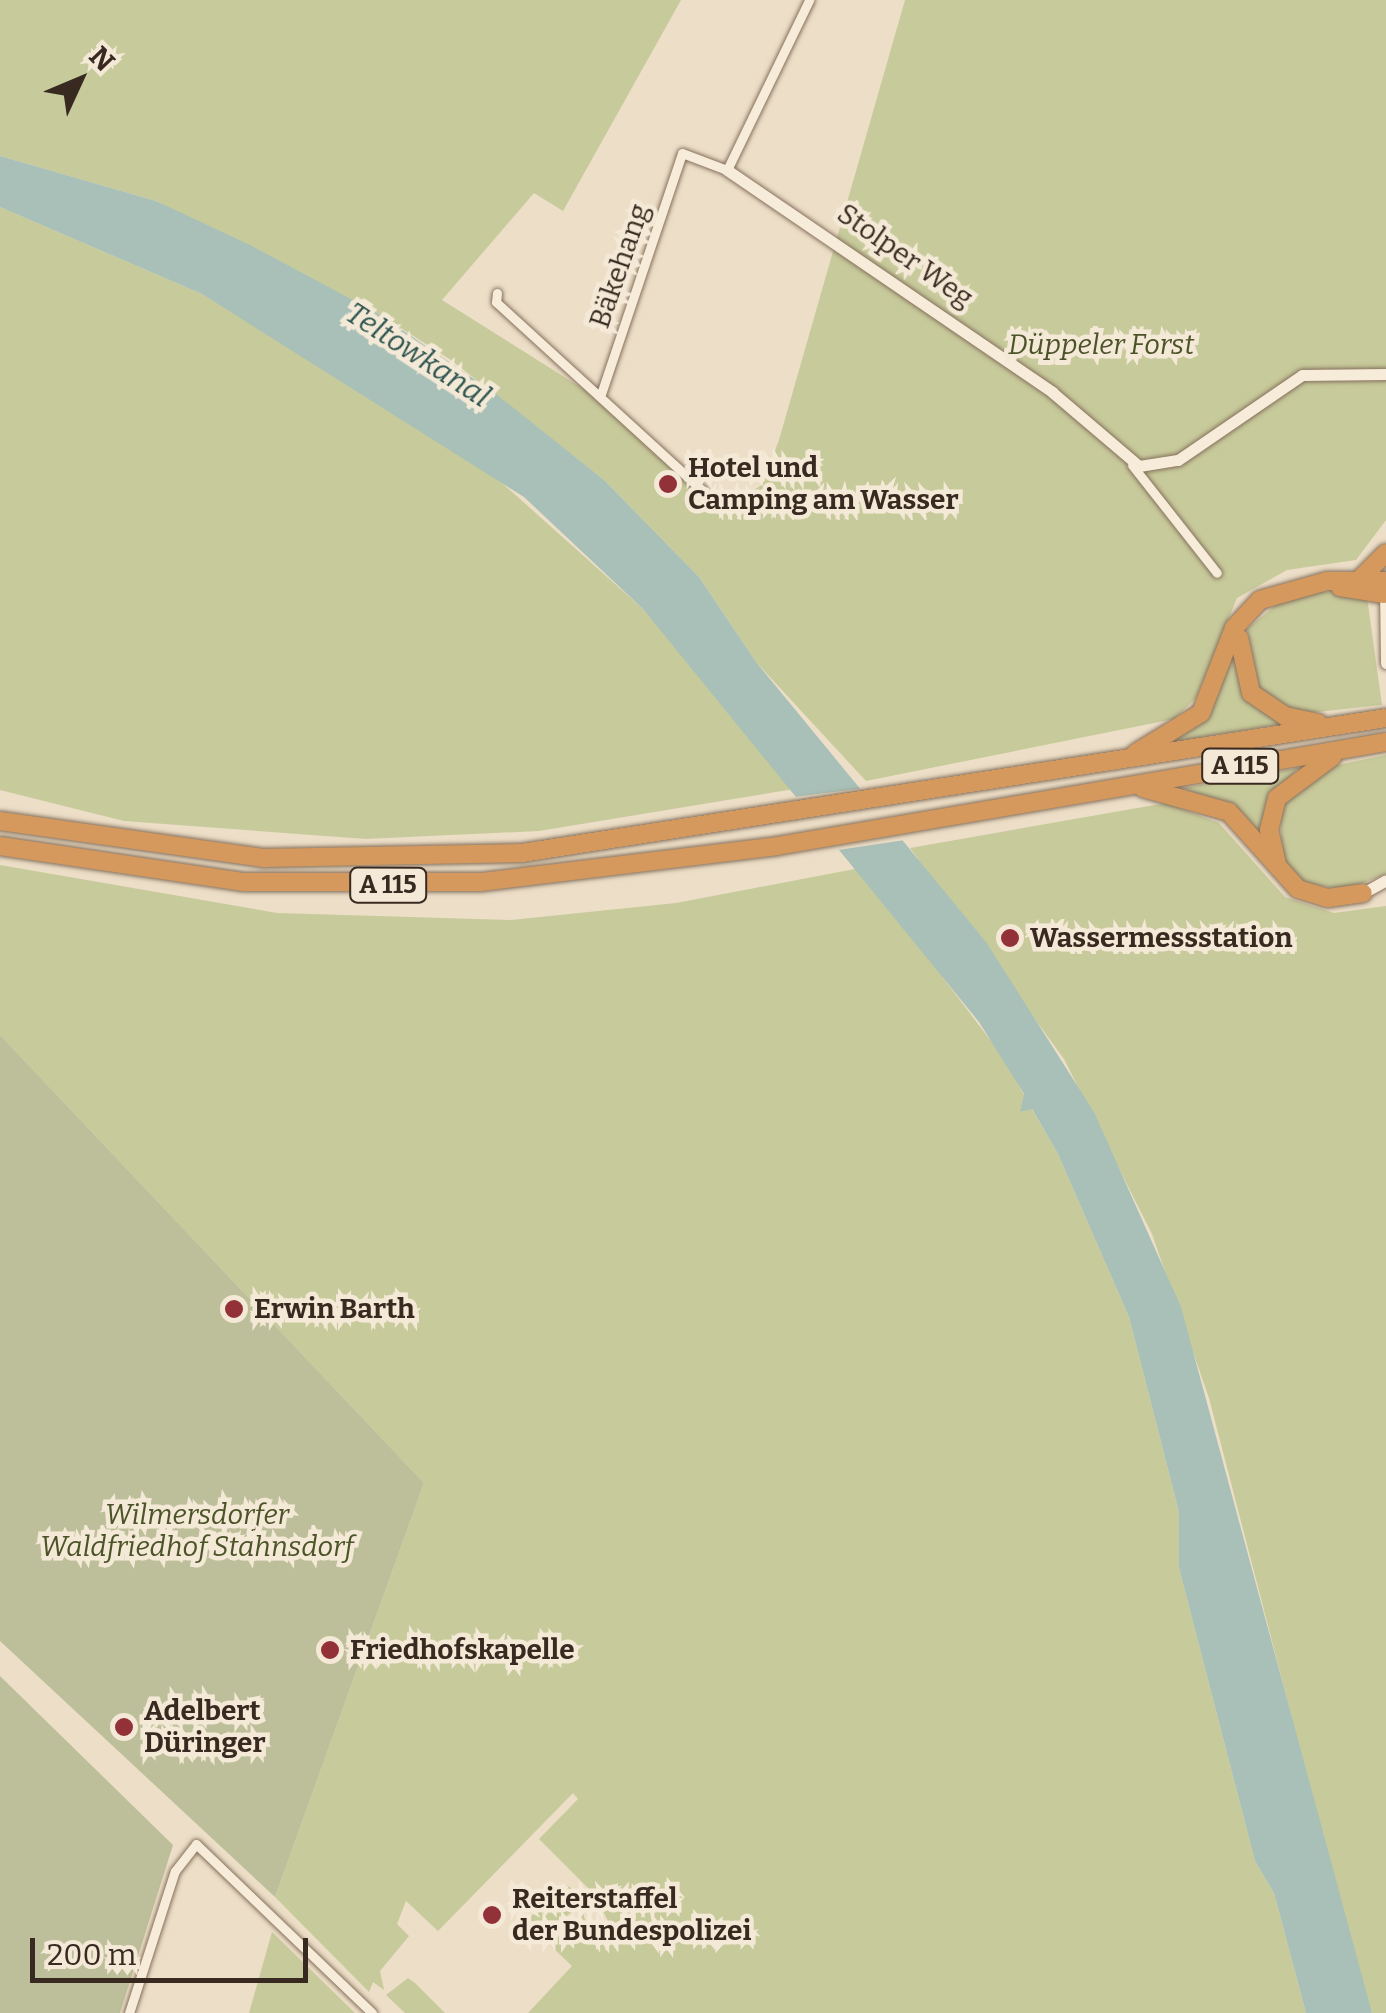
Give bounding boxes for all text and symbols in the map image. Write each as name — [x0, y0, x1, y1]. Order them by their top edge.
north arrow — [30, 30, 130, 130]
text: N — [83, 40, 121, 78]
street label: Stolper Weg — [831, 197, 979, 315]
street label: Bäkehang — [583, 200, 657, 332]
water label: Teltowkanal — [339, 295, 497, 415]
park label: Düppeler Forst — [1008, 328, 1194, 362]
place label: Hotel und Camping am Wasser — [688, 451, 959, 517]
marker: Hotel und Camping am Wasser — [657, 473, 679, 495]
road number: A 115 — [1200, 746, 1280, 786]
road number: A 115 — [348, 865, 428, 905]
place label: Wassermessstation — [1030, 921, 1292, 955]
marker: Wassermessstation — [999, 927, 1021, 949]
place label: Erwin Barth — [254, 1292, 415, 1326]
marker: Erwin Barth — [223, 1298, 245, 1320]
park label: Wilmersdorfer Waldfriedhof Stahnsdorf — [40, 1498, 354, 1564]
place label: Friedhofskapelle — [350, 1633, 575, 1667]
marker: Friedhofskapelle — [319, 1639, 341, 1661]
place label: Adelbert Düringer — [144, 1694, 266, 1760]
marker: Adelbert Düringer — [113, 1716, 135, 1738]
place label: Reiterstaffel der Bundespolizei — [512, 1882, 751, 1948]
marker: Reiterstaffel der Bundespolizei — [481, 1904, 503, 1926]
scale bar — [35, 1918, 312, 1980]
text: 200 m — [47, 1937, 136, 1973]

